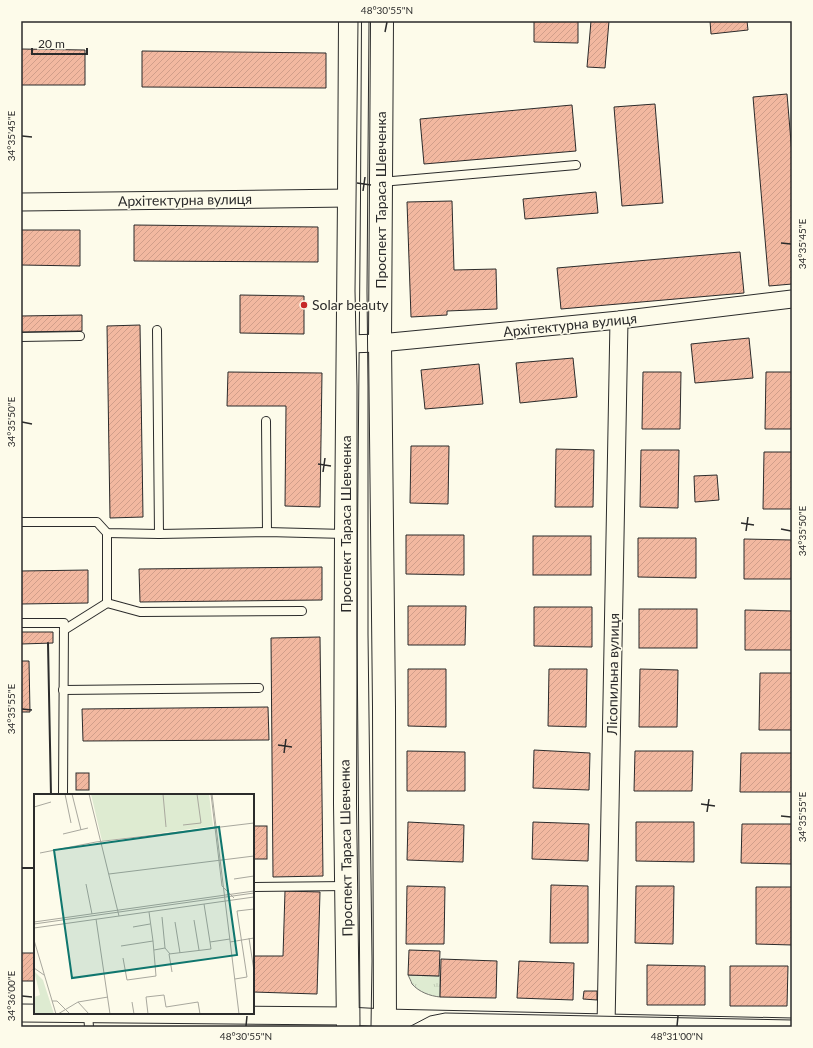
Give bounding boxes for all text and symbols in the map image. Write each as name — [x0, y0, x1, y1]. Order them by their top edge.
text: 48°30'55"N — [361, 4, 413, 16]
scale bar — [32, 30, 87, 56]
text: 20 m — [38, 36, 65, 51]
text: 34°35'45"E — [5, 111, 17, 161]
street label: Проспект Тараса Шевченка — [372, 111, 389, 289]
street label: Архітектурна вулиця — [118, 190, 252, 209]
text: 34°35'45"E — [796, 219, 808, 269]
place label: Solar beauty — [312, 296, 389, 313]
marker: Solar beauty — [299, 300, 309, 310]
street label: Архітектурна вулиця — [502, 309, 638, 340]
text: 34°35'50"E — [5, 397, 17, 447]
street label: Проспект Тараса Шевченка — [337, 435, 354, 613]
text: 34°35'50"E — [796, 506, 808, 556]
street label: Лісопильна вулиця — [603, 613, 622, 736]
text: 34°35'55"E — [5, 684, 17, 734]
street label: Проспект Тараса Шевченка — [335, 759, 356, 937]
text: 34°35'55"E — [796, 792, 808, 842]
inset map — [34, 794, 254, 1014]
text: 34°36'00"E — [5, 971, 17, 1021]
text: 48°30'55"N — [220, 1030, 272, 1042]
text: 48°31'00"N — [651, 1030, 703, 1042]

